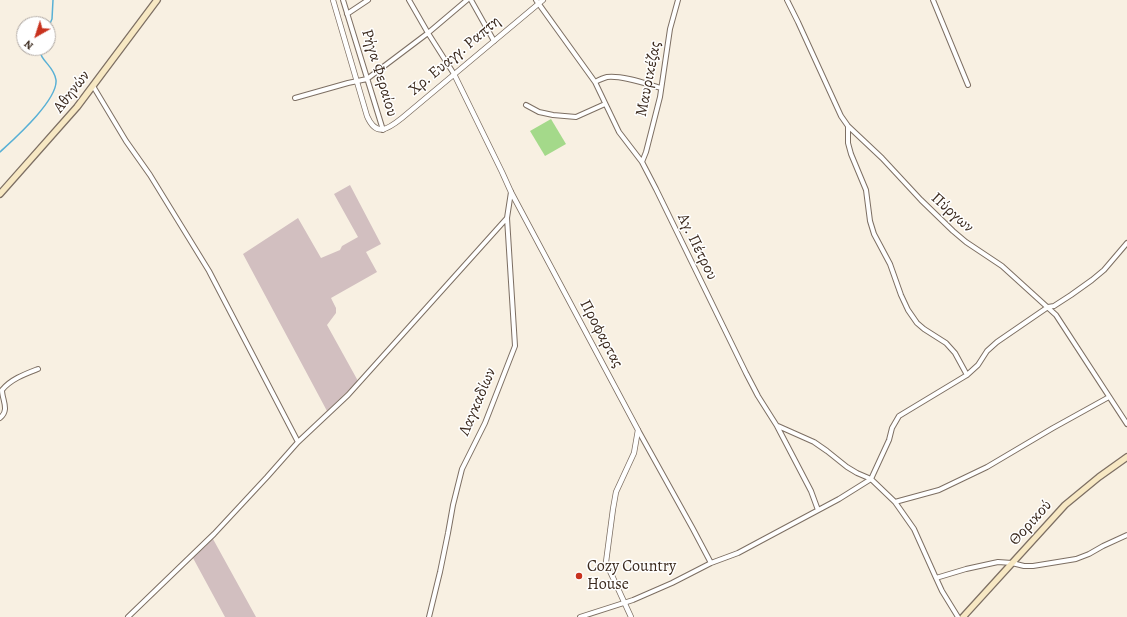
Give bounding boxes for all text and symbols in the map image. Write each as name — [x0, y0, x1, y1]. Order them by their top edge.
street label: Χρ. Ευαγγ. Ραπτη — [405, 12, 505, 100]
north arrow — [16, 16, 56, 56]
street label: Ρήγα Φεραίου — [357, 27, 401, 119]
text: N — [21, 37, 37, 53]
street label: Μαυρικέζας — [632, 40, 666, 118]
street label: Αθηνών — [49, 67, 95, 117]
street label: Πύργων — [927, 189, 977, 237]
street label: Αγ. Πέτρου — [673, 211, 721, 283]
street label: Προφαρτας — [575, 297, 627, 371]
street label: Λαγκαδίων — [455, 365, 501, 439]
street label: Θορικού — [1006, 496, 1056, 550]
place label: Cozy Country House — [587, 557, 676, 595]
marker: Cozy Country House — [574, 571, 584, 581]

